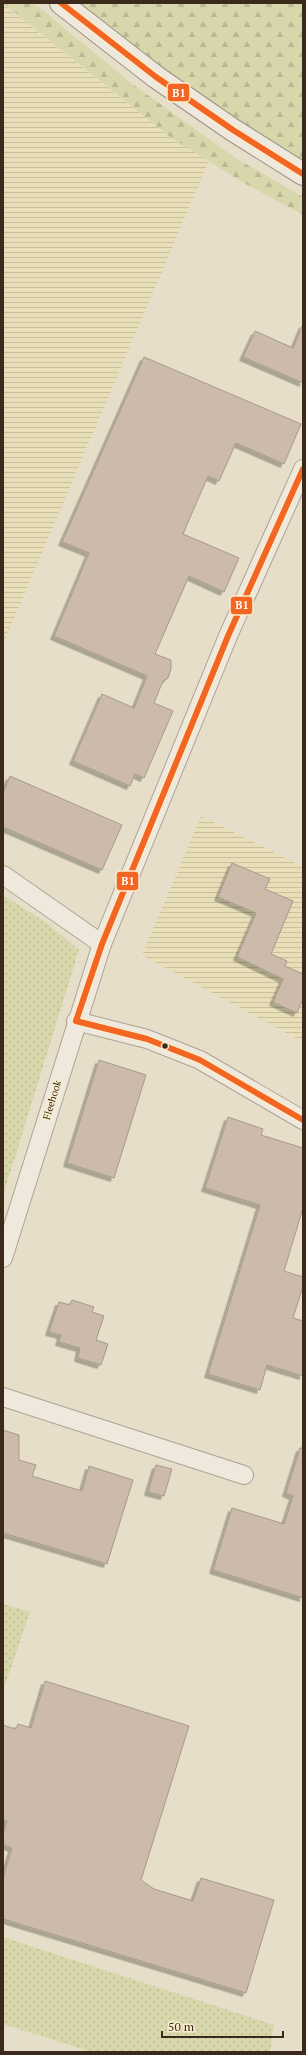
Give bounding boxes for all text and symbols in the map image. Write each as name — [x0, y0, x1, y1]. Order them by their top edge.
line badge: B1 — [167, 83, 190, 102]
text: B1 — [172, 86, 186, 100]
line badge: B1 — [230, 596, 253, 615]
text: B1 — [235, 598, 249, 612]
line badge: B1 — [116, 871, 139, 891]
text: B1 — [121, 874, 135, 888]
unlabelled marker — [160, 1041, 170, 1051]
street label: Fleehook — [40, 1078, 64, 1121]
scale bar — [162, 2013, 283, 2039]
text: 50 m — [168, 2019, 195, 2034]

